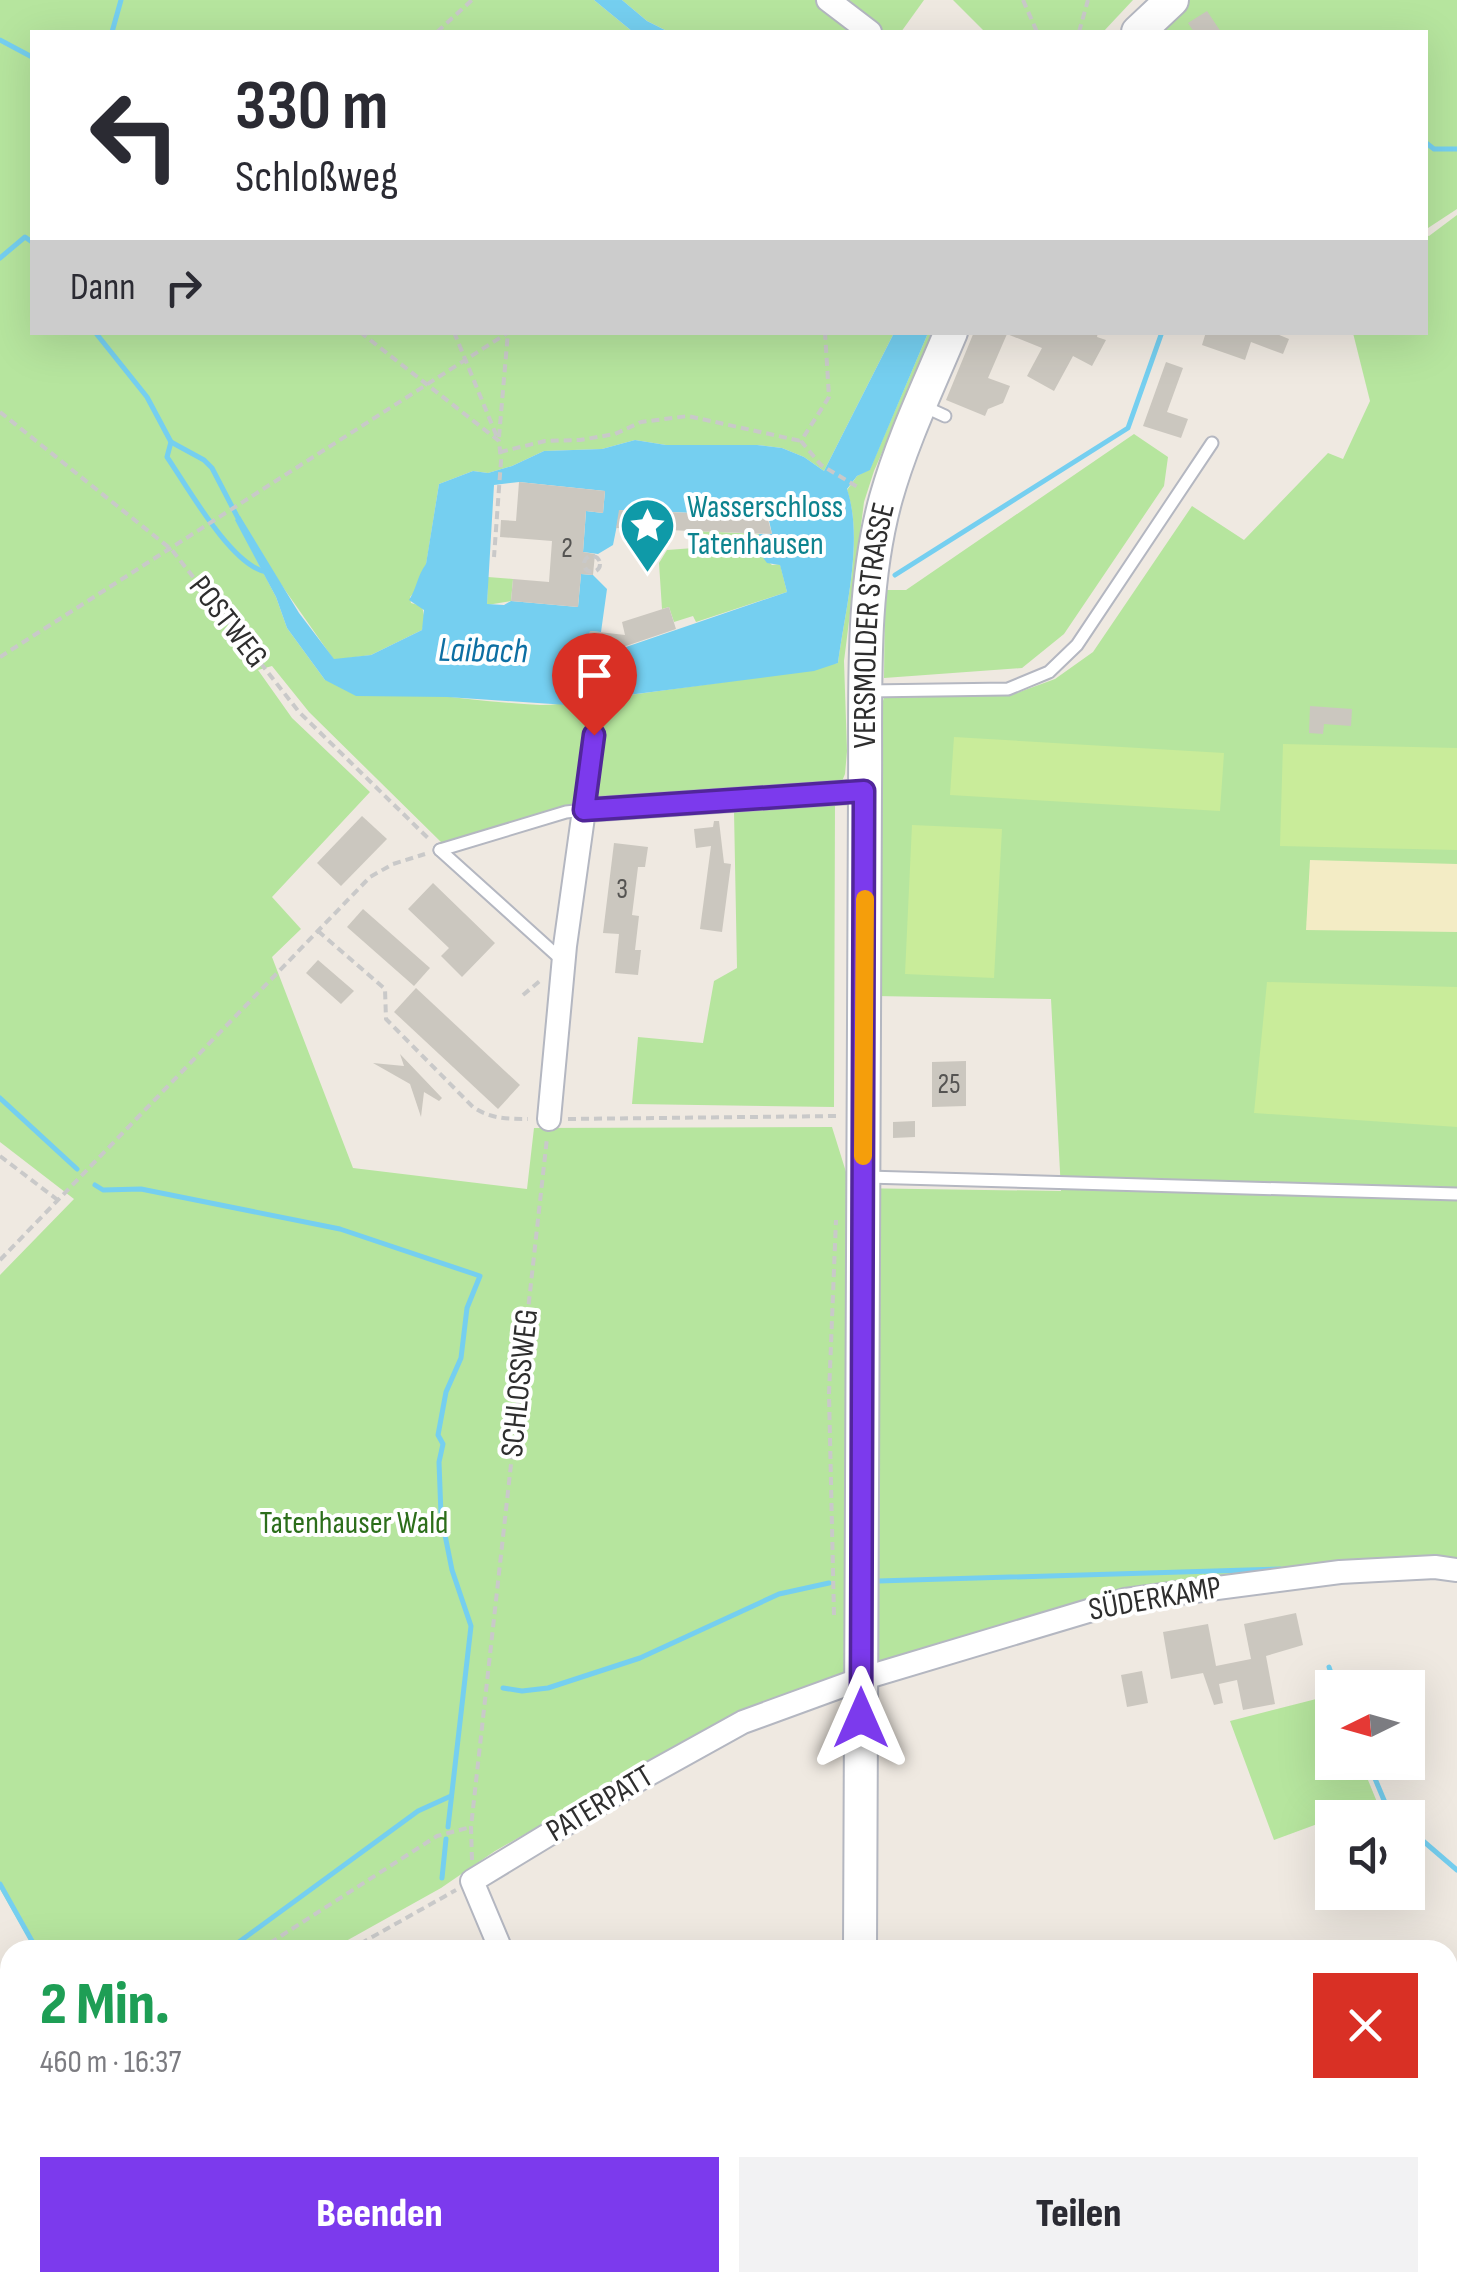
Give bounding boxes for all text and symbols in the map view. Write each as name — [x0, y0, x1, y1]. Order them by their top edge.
text: 330 m — [235, 65, 388, 149]
icon: left — [70, 70, 200, 200]
text: Schloßweg — [235, 150, 398, 205]
icon: right — [156, 260, 211, 315]
text: Dann — [70, 265, 136, 310]
place label: Wasserschloss Tatenhausen — [687, 488, 843, 564]
place icon: Wasserschloss Tatenhausen — [618, 495, 678, 574]
street label: VERSMOLDER STRASSE — [846, 499, 903, 748]
house number: 2 — [561, 532, 573, 565]
street label: POSTWEG — [180, 568, 276, 676]
water label: Laibach — [438, 629, 528, 673]
pin — [552, 633, 637, 736]
icon: arrive — [567, 648, 622, 703]
house number: 3 — [616, 873, 628, 906]
house number: 25 — [938, 1068, 960, 1101]
street label: SCHLOSSWEG — [493, 1307, 547, 1459]
park label: Tatenhauser Wald — [260, 1504, 448, 1543]
street label: SÜDERKAMP — [1086, 1568, 1224, 1630]
position arrow — [809, 1666, 913, 1770]
north arrow — [1315, 1670, 1425, 1780]
map controls — [1315, 1670, 1425, 1910]
street label: PATERPATT — [540, 1757, 660, 1851]
button: sound — [1315, 1800, 1425, 1910]
text: 2 Min. — [40, 1969, 170, 2041]
button: close — [1313, 1973, 1418, 2078]
text: 460 m · 16:37 — [40, 2043, 181, 2082]
button: Beenden — [40, 2157, 719, 2272]
button: Teilen — [739, 2157, 1418, 2272]

